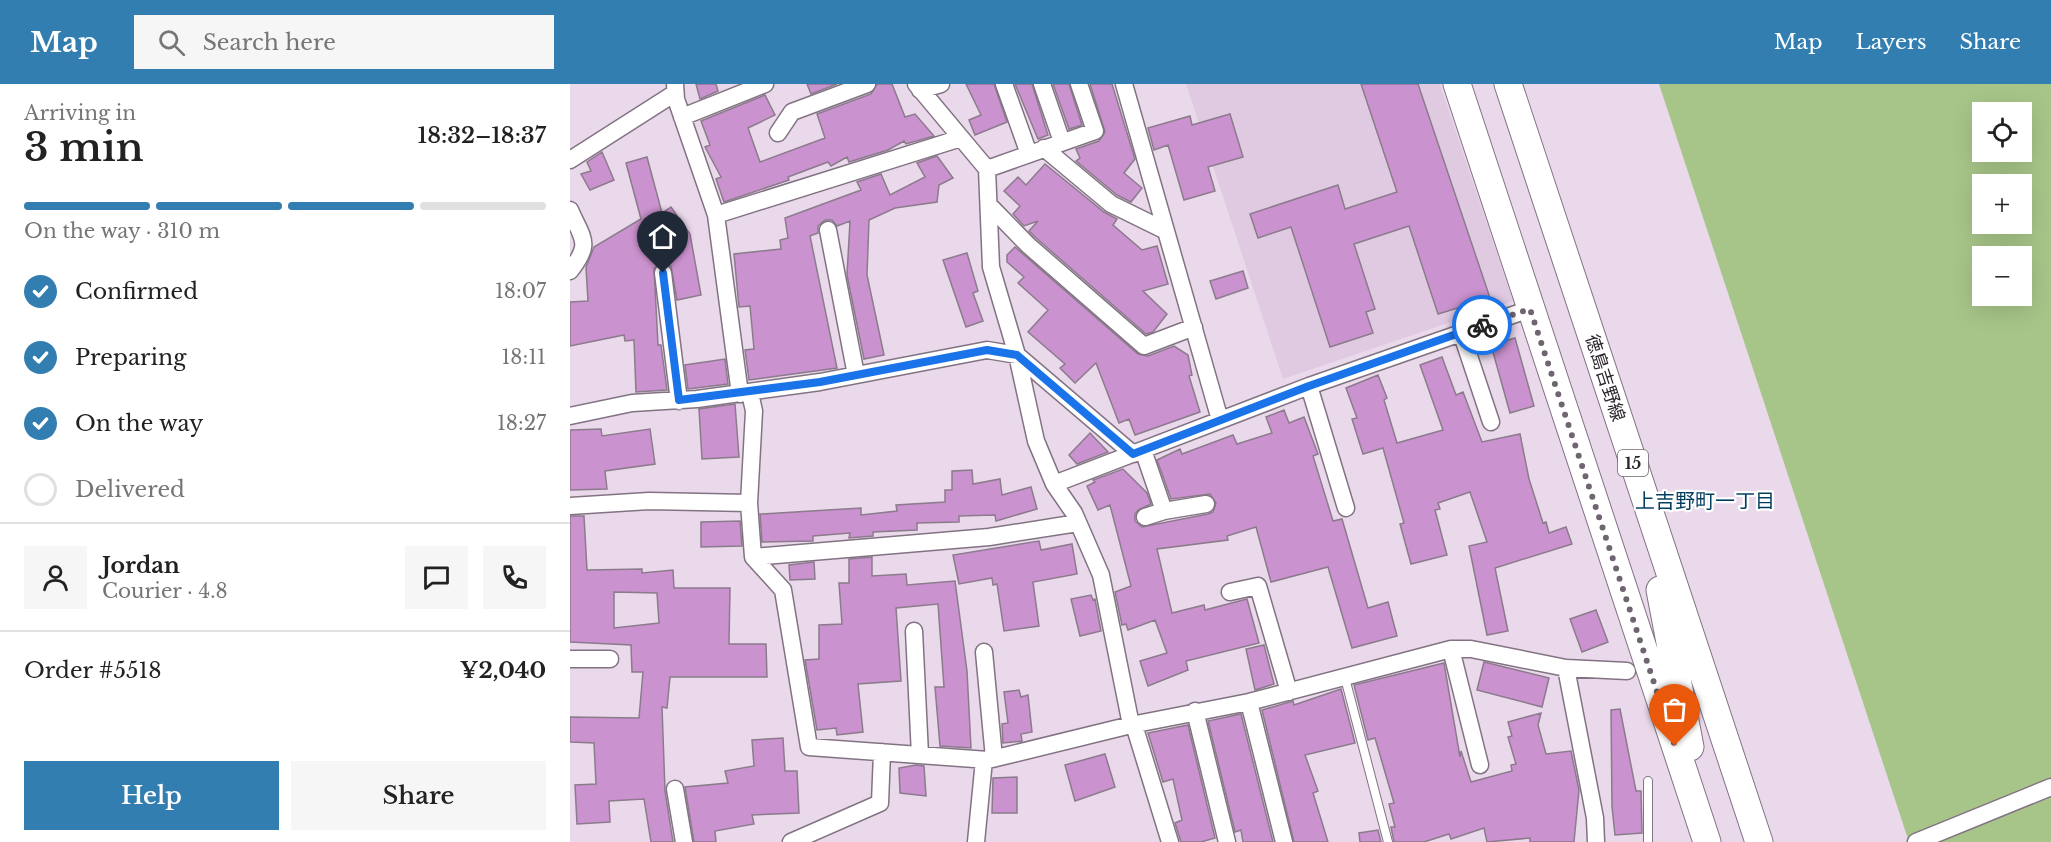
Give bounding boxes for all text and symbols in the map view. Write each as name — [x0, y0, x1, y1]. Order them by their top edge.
search box — [134, 15, 554, 69]
text: Map — [30, 25, 98, 60]
icon: search — [155, 26, 188, 59]
text: Search here — [203, 29, 336, 56]
text: Map — [1774, 29, 1823, 55]
text: Layers — [1856, 29, 1927, 55]
text: Share — [1960, 29, 2021, 55]
text: Arriving in — [24, 101, 136, 125]
map controls — [1972, 102, 2032, 306]
button: locate — [1972, 102, 2032, 162]
text: 18:32–18:37 — [418, 122, 546, 149]
text: 3 min — [24, 123, 144, 172]
button: + — [1972, 174, 2032, 234]
pin — [637, 211, 688, 273]
text: On the way · 310 m — [24, 219, 220, 243]
icon: home — [646, 220, 679, 253]
button: − — [1972, 246, 2032, 306]
icon: check — [24, 275, 57, 308]
text: Confirmed — [75, 278, 198, 305]
text: 18:07 — [495, 279, 546, 303]
courier — [1452, 295, 1512, 355]
icon: bike — [1466, 309, 1499, 342]
street label: 徳島吉野線 — [1581, 332, 1629, 424]
icon: check — [24, 341, 57, 374]
text: Preparing — [75, 344, 186, 371]
text: 18:11 — [501, 345, 546, 369]
icon: check — [24, 407, 57, 440]
text: On the way — [75, 410, 203, 437]
text: 18:27 — [497, 411, 546, 435]
road number: 15 — [1618, 450, 1648, 476]
text: Delivered — [75, 476, 185, 503]
district label: 上吉野町一丁目 — [1635, 489, 1775, 513]
button: person — [24, 546, 87, 609]
button: chat — [405, 546, 468, 609]
button: phone — [483, 546, 546, 609]
text: Jordan — [102, 552, 180, 579]
text: Courier · 4.8 — [102, 579, 228, 603]
text: Order #5518 — [24, 657, 162, 684]
text: ¥2,040 — [460, 657, 546, 684]
pin — [1649, 684, 1700, 746]
icon: bag — [1658, 693, 1691, 726]
button: Help — [24, 761, 279, 830]
button: Share — [291, 761, 546, 830]

